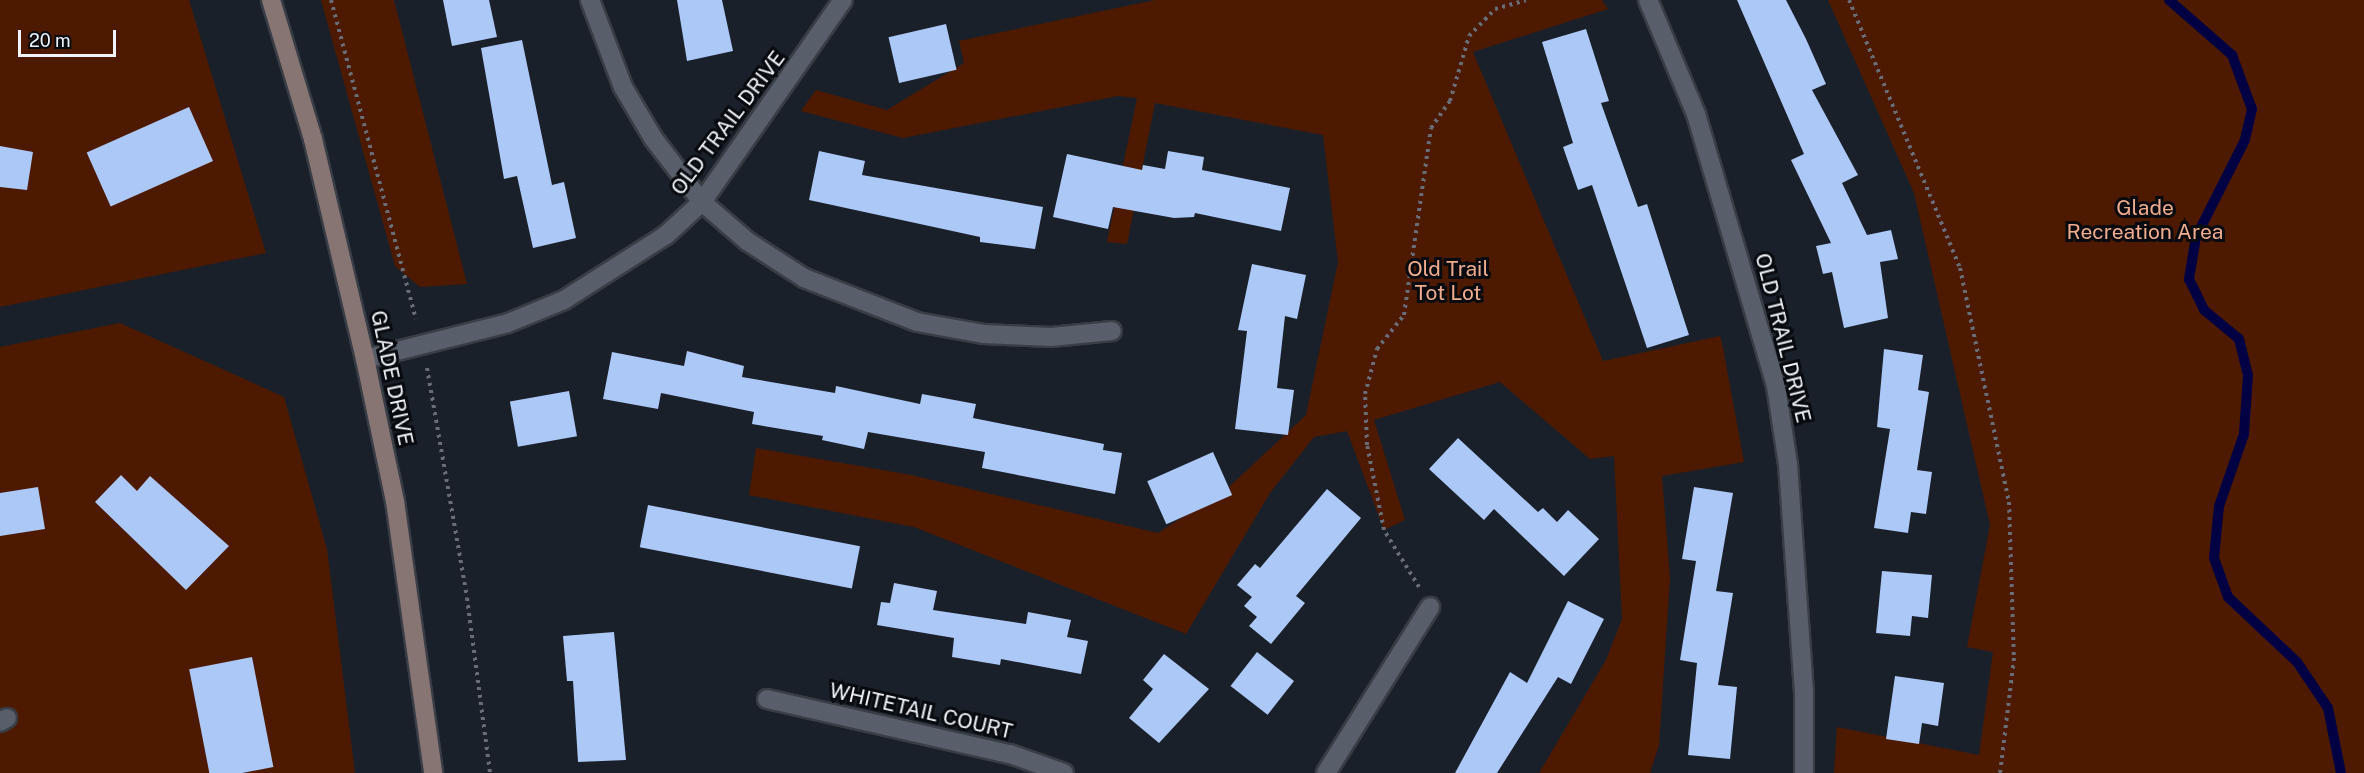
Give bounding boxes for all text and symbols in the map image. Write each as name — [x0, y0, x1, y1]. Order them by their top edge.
scale bar — [21, 18, 118, 56]
text: 20 m — [29, 30, 71, 51]
street label: OLD TRAIL DRIVE — [666, 46, 790, 200]
park label: Glade Recreation Area — [2067, 195, 2223, 245]
street label: OLD TRAIL DRIVE — [1750, 251, 1816, 425]
park label: Old Trail Tot Lot — [1407, 256, 1489, 306]
street label: GLADE DRIVE — [365, 308, 419, 448]
street label: WHITETAIL COURT — [827, 678, 1015, 744]

